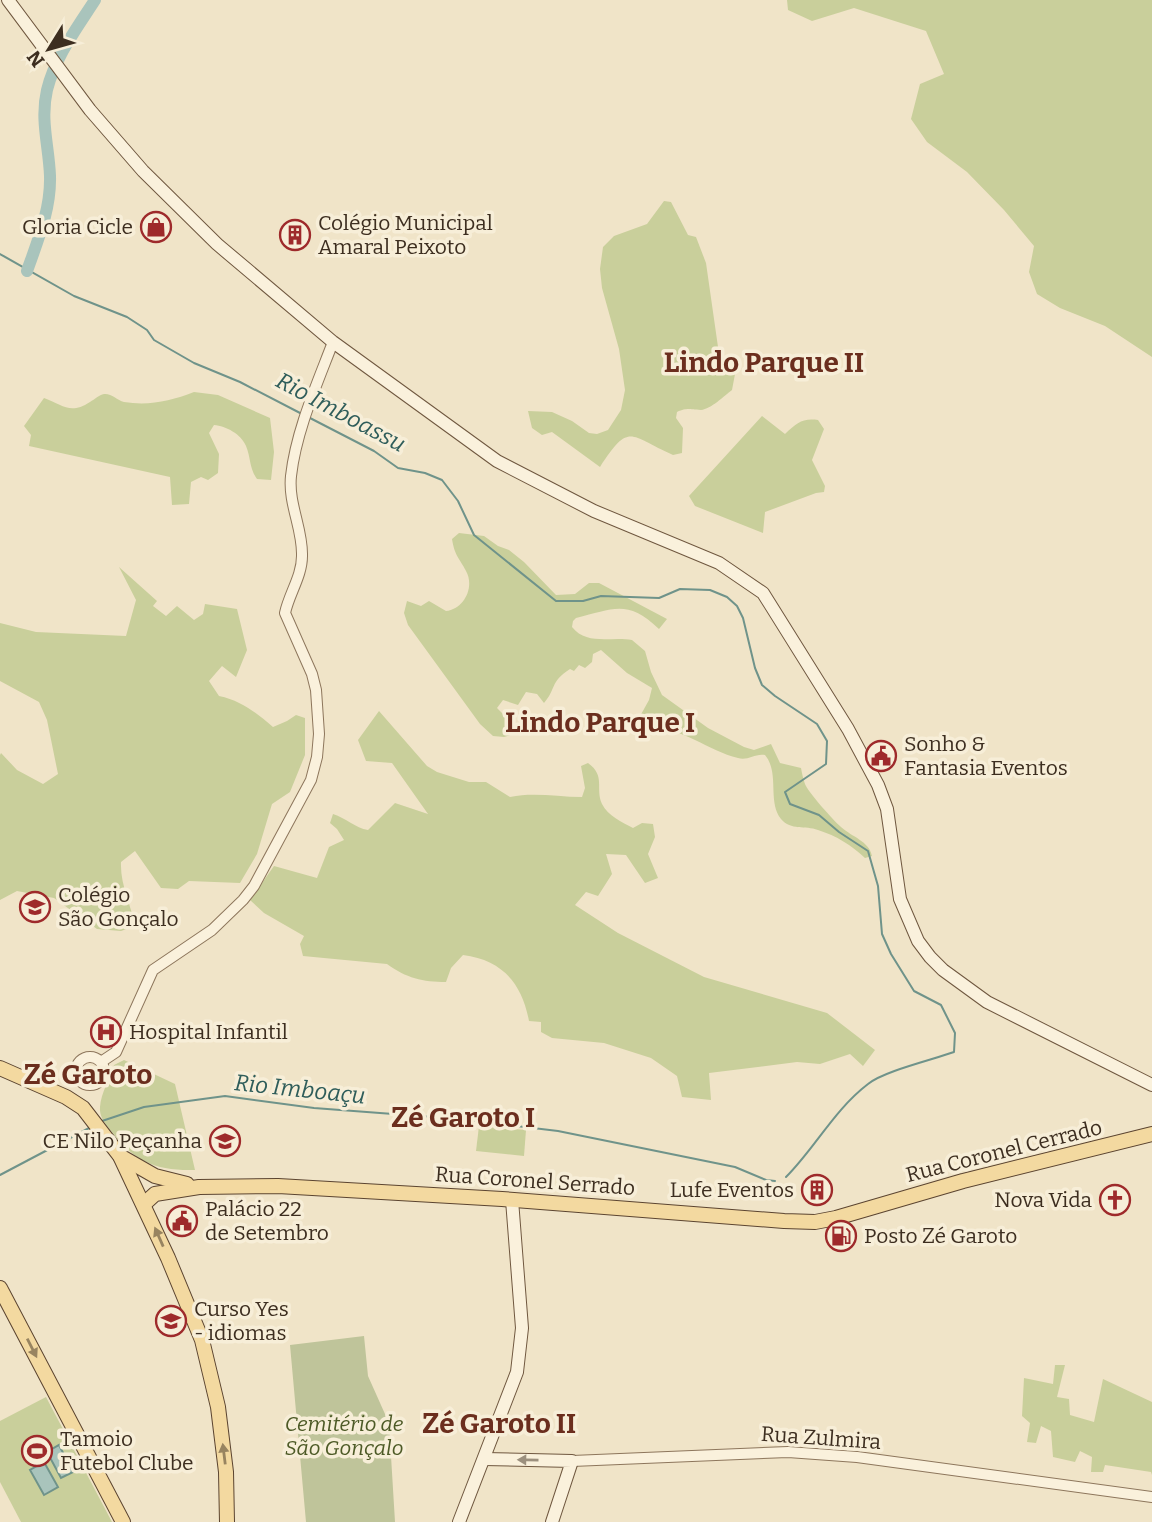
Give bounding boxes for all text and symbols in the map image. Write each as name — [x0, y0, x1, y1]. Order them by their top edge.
north arrow — [14, 14, 84, 84]
text: N — [22, 46, 49, 72]
shop icon: Gloria Cicle — [139, 210, 173, 244]
place label: Colégio Municipal Amaral Peixoto — [318, 210, 493, 260]
place label: Gloria Cicle — [22, 214, 133, 240]
building icon: Colégio Municipal Amaral Peixoto — [278, 218, 312, 252]
district label: Lindo Parque II — [664, 346, 864, 379]
water label: Rio Imboassu — [271, 366, 411, 458]
district label: Lindo Parque I — [505, 706, 695, 739]
place label: Sonho & Fantasia Eventos — [904, 731, 1068, 781]
public building icon: Sonho & Fantasia Eventos — [864, 739, 898, 773]
place label: Colégio São Gonçalo — [58, 882, 179, 932]
school or university icon: Colégio São Gonçalo — [18, 890, 52, 924]
hospital icon: Hospital Infantil — [89, 1015, 123, 1049]
place label: Hospital Infantil — [129, 1019, 288, 1045]
district label: Zé Garoto — [24, 1058, 152, 1091]
water label: Rio Imboaçu — [233, 1068, 367, 1110]
district label: Zé Garoto I — [391, 1101, 535, 1134]
street label: Rua Coronel Cerrado — [903, 1114, 1105, 1188]
school or university icon: CE Nilo Peçanha — [208, 1124, 242, 1158]
place label: CE Nilo Peçanha — [43, 1128, 203, 1154]
street label: Rua Coronel Serrado — [434, 1161, 636, 1201]
building icon: Lufe Eventos — [800, 1173, 834, 1207]
place label: Lufe Eventos — [670, 1177, 794, 1203]
church icon: Nova Vida — [1098, 1183, 1132, 1217]
place label: Nova Vida — [994, 1187, 1093, 1213]
place label: Palácio 22 de Setembro — [205, 1196, 329, 1246]
public building icon: Palácio 22 de Setembro — [165, 1204, 199, 1238]
fuel station icon: Posto Zé Garoto — [824, 1219, 858, 1253]
place label: Posto Zé Garoto — [864, 1223, 1017, 1249]
one-way arrow — [153, 1227, 164, 1248]
place label: Curso Yes - idiomas — [194, 1296, 289, 1346]
school or university icon: Curso Yes - idiomas — [154, 1304, 188, 1338]
one-way arrow — [26, 1338, 38, 1358]
district label: Zé Garoto II — [422, 1407, 576, 1440]
park label: Cemitério de São Gonçalo — [285, 1411, 404, 1461]
street label: Rua Zulmira — [760, 1421, 882, 1455]
place label: Tamoio Futebol Clube — [60, 1426, 194, 1476]
sports icon: Tamoio Futebol Clube — [20, 1434, 54, 1468]
one-way arrow — [219, 1443, 230, 1465]
one-way arrow — [517, 1454, 539, 1466]

